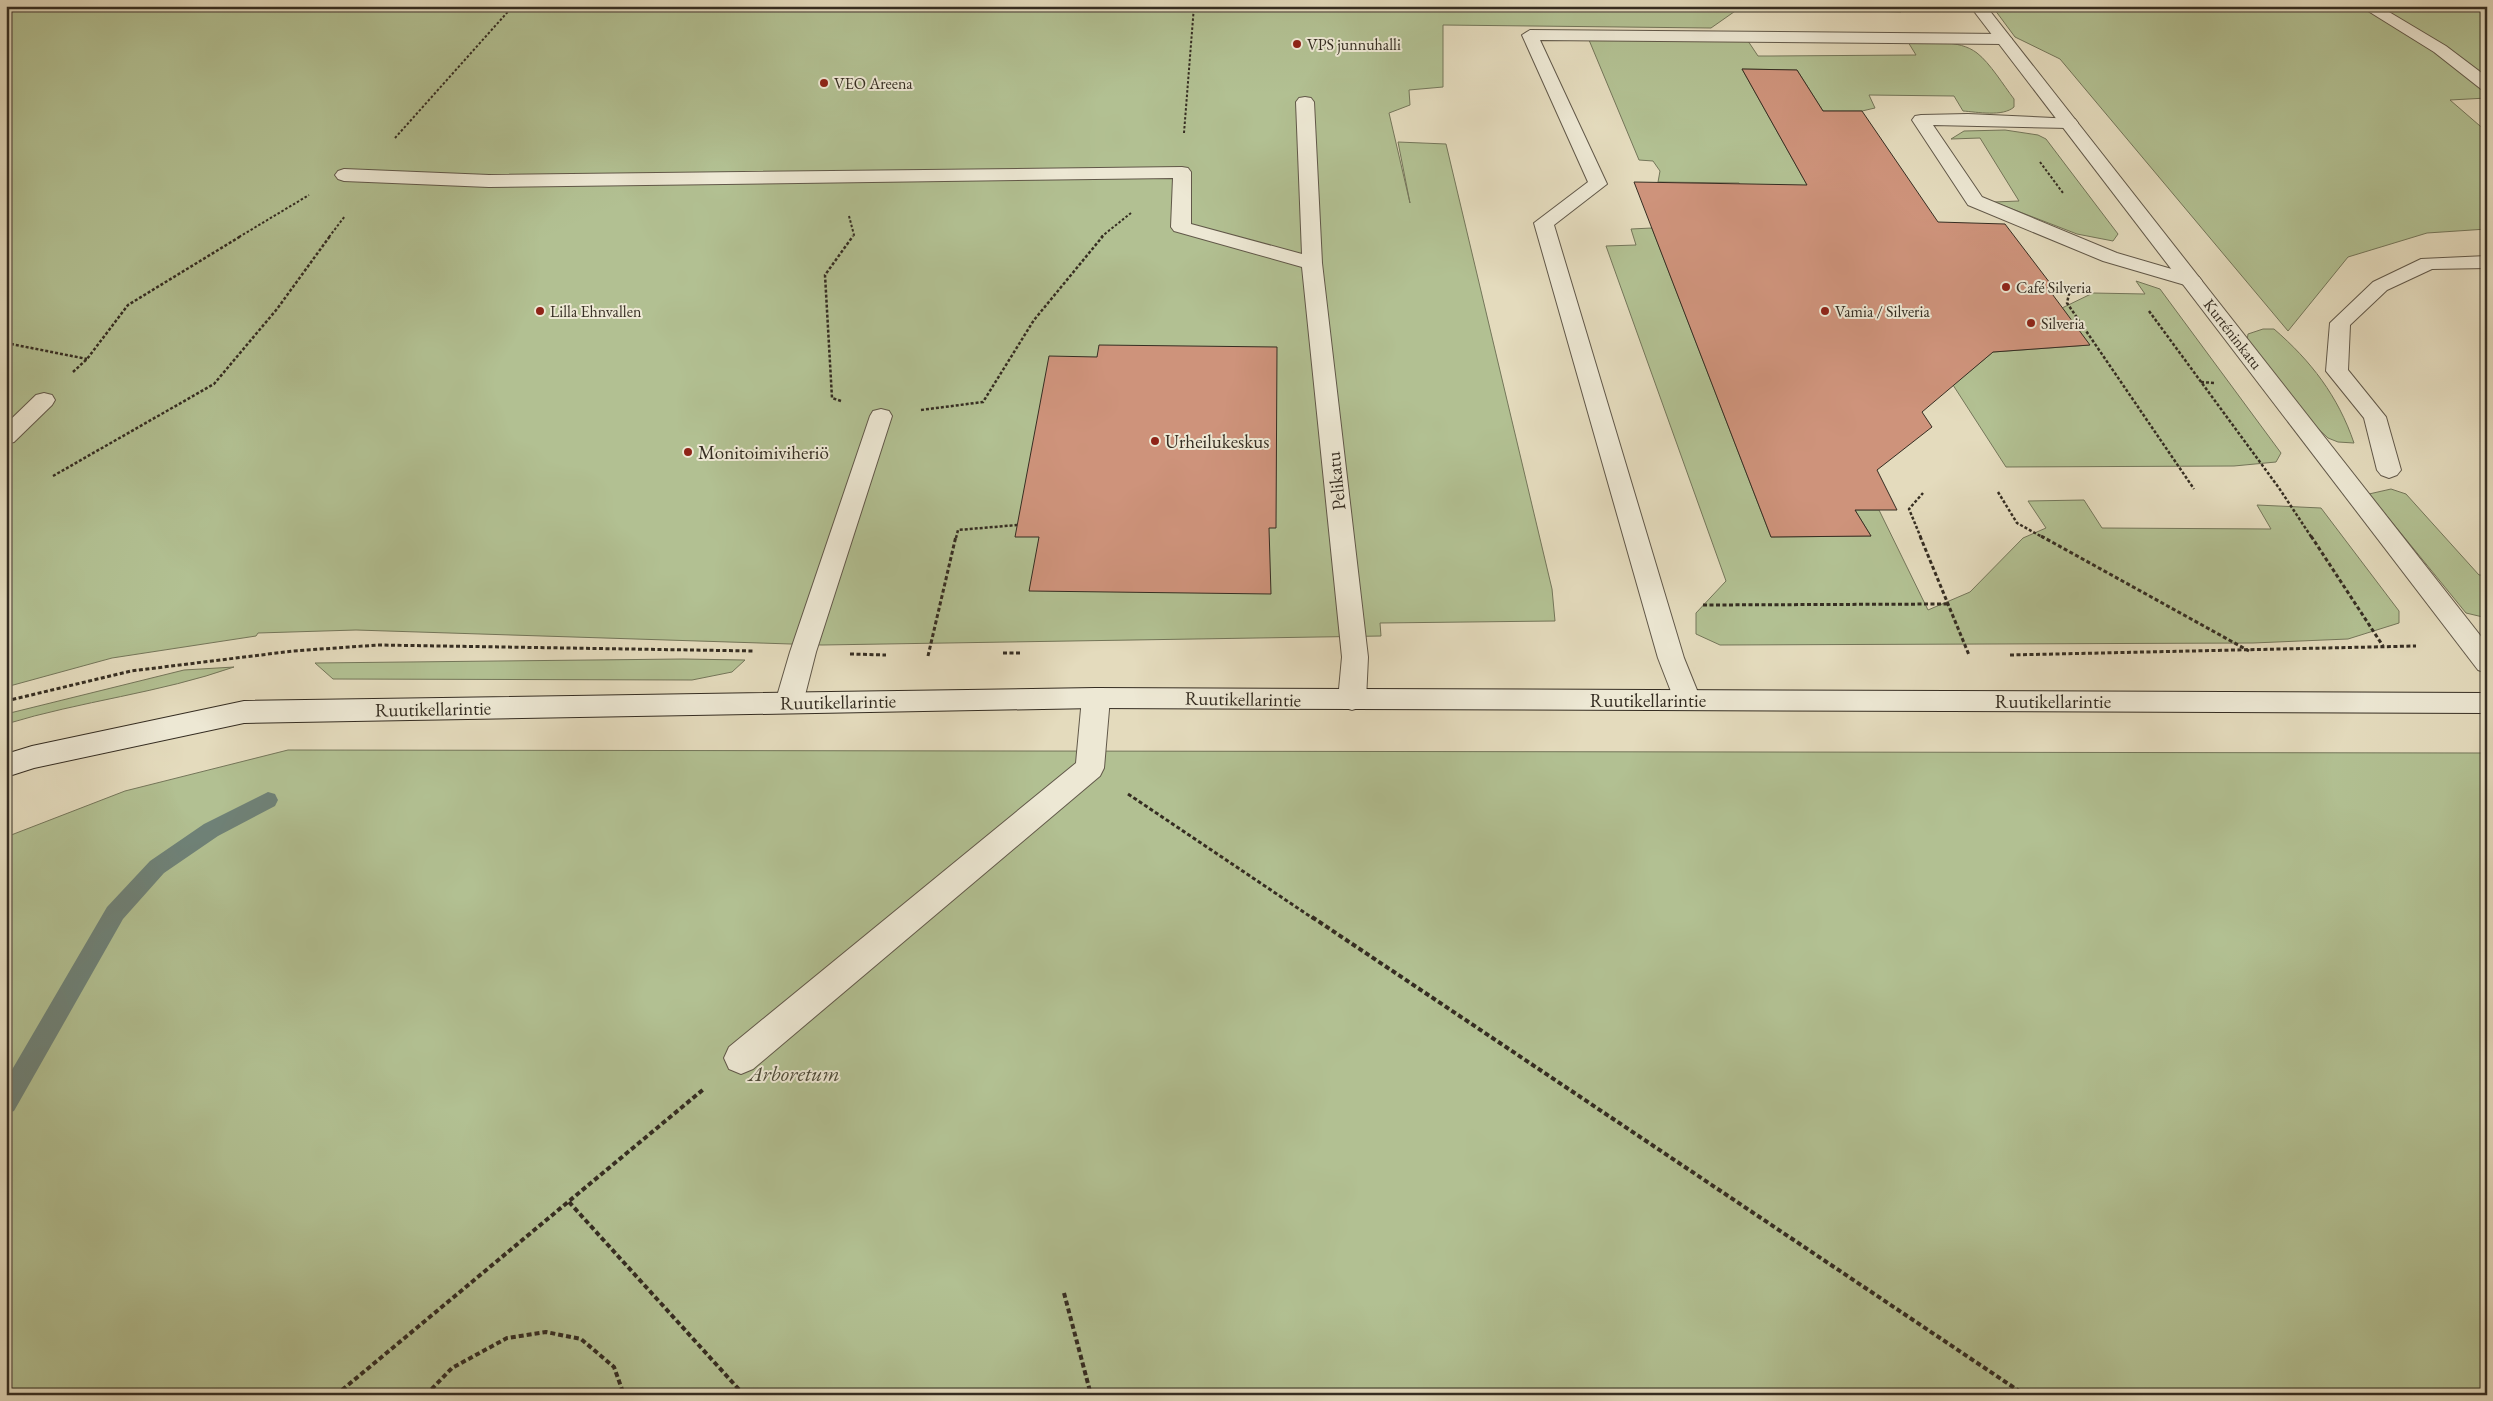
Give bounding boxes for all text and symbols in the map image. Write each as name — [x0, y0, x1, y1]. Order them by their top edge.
place label: VPS junnuhalli — [1307, 34, 1401, 55]
marker: VPS junnuhalli — [1291, 38, 1303, 50]
place label: VEO Areena — [834, 73, 913, 94]
marker: VEO Areena — [818, 77, 830, 89]
place label: Café Silveria — [2016, 277, 2092, 298]
marker: Café Silveria — [2000, 281, 2012, 293]
street label: Kurténinkatu — [2199, 294, 2268, 374]
place label: Lilla Ehnvallen — [550, 301, 642, 322]
place label: Vamia / Silveria — [1835, 301, 1930, 322]
marker: Lilla Ehnvallen — [534, 305, 546, 317]
marker: Vamia / Silveria — [1819, 305, 1831, 317]
place label: Silveria — [2041, 313, 2085, 334]
marker: Silveria — [2025, 317, 2037, 329]
place label: Urheilukeskus — [1165, 429, 1269, 454]
marker: Urheilukeskus — [1149, 435, 1161, 447]
place label: Monitoimiviheriö — [698, 440, 829, 465]
marker: Monitoimiviheriö — [682, 446, 694, 458]
street label: Pelikatu — [1321, 451, 1351, 511]
street label: Ruutikellarintie — [1185, 685, 1301, 713]
street label: Ruutikellarintie — [780, 688, 896, 716]
street label: Ruutikellarintie — [1590, 688, 1706, 713]
street label: Ruutikellarintie — [1995, 689, 2111, 714]
street label: Ruutikellarintie — [375, 695, 491, 723]
park label: Arboretum — [746, 1059, 840, 1088]

